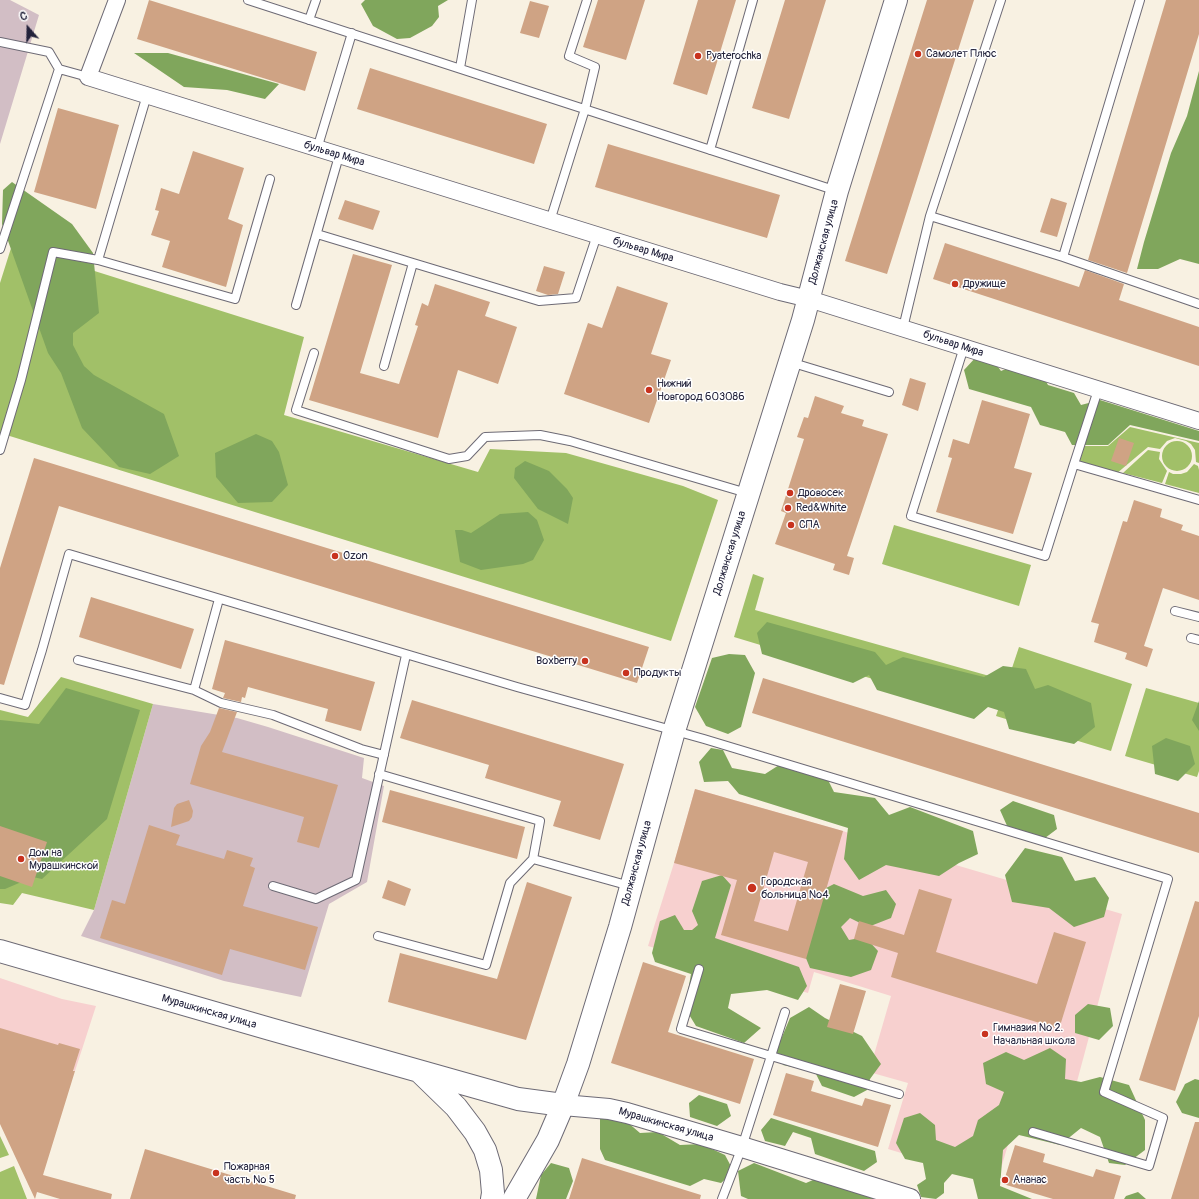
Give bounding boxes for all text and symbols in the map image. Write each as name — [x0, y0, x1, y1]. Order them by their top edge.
north arrow — [8, 8, 48, 48]
text: С — [18, 9, 29, 24]
place label: Самолет Плюс — [926, 47, 997, 61]
place label: Pyaterochka — [706, 49, 761, 63]
marker: Самолет Плюс — [913, 49, 923, 59]
marker: Pyaterochka — [693, 51, 703, 61]
street label: бульвар Мира — [302, 138, 366, 170]
street label: Должанская улица — [806, 198, 842, 286]
street label: бульвар Мира — [611, 234, 675, 266]
place label: Дружище — [963, 277, 1006, 291]
marker: Дружище — [950, 279, 960, 289]
street label: бульвар Мира — [921, 328, 985, 360]
place label: Нижний Новгород 603086 — [657, 377, 745, 403]
marker: Нижний Новгород 603086 — [644, 385, 654, 395]
place label: Дровосек — [798, 486, 844, 500]
marker: Дровосек — [785, 488, 795, 498]
place label: Red&White — [796, 501, 847, 515]
marker: Red&White — [783, 503, 793, 513]
street label: Должанская улица — [711, 509, 749, 597]
place label: СПА — [799, 518, 820, 532]
marker: СПА — [786, 520, 796, 530]
place label: Ozon — [343, 549, 368, 563]
marker: Ozon — [330, 551, 340, 561]
place label: Boxberry — [536, 654, 577, 668]
marker: Boxberry — [580, 656, 590, 666]
place label: Продукты — [634, 666, 681, 680]
marker: Продукты — [621, 668, 631, 678]
street label: Должанская улица — [619, 819, 655, 907]
place label: Дом на Мурашкинской — [29, 846, 98, 872]
marker: Дом на Мурашкинской — [16, 854, 26, 864]
place label: Городская больница №4 — [761, 875, 829, 901]
marker: Городская больница №4 — [746, 882, 758, 894]
street label: Мурашкинская улица — [160, 992, 258, 1032]
place label: Гимназия № 2. Начальная школа — [993, 1021, 1075, 1047]
marker: Гимназия № 2. Начальная школа — [980, 1029, 990, 1039]
street label: Мурашкинская улица — [617, 1105, 715, 1145]
place label: Пожарная часть № 5 — [224, 1160, 275, 1186]
marker: Пожарная часть № 5 — [211, 1168, 221, 1178]
place label: Ананас — [1013, 1173, 1047, 1187]
marker: Ананас — [1000, 1175, 1010, 1185]

